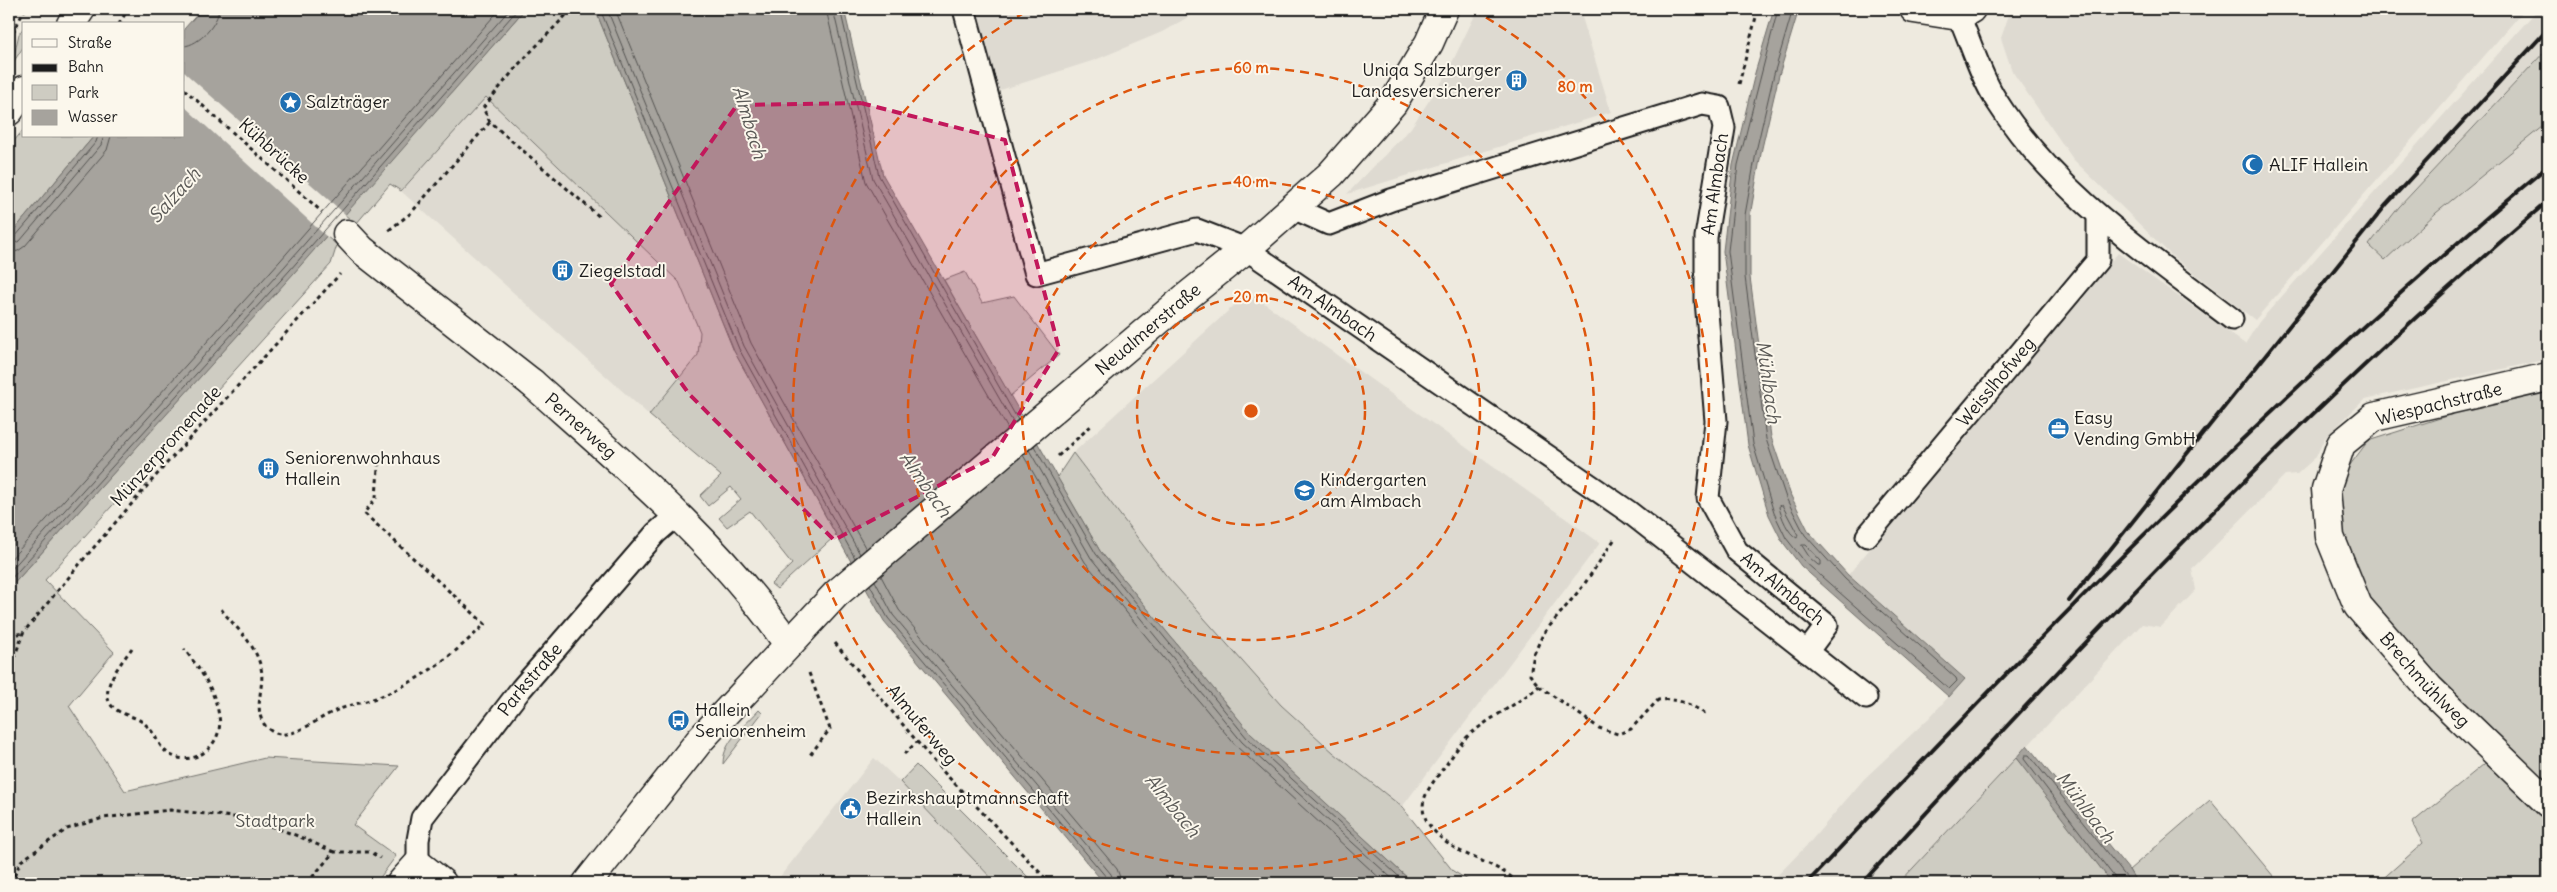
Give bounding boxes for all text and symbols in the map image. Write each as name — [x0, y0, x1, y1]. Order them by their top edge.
legend — [22, 22, 185, 138]
text: Straße — [68, 33, 112, 52]
text: Bahn — [68, 57, 104, 76]
text: 60 m — [1233, 58, 1269, 77]
place label: Uniqa Salzburger Landesversicherer — [1351, 58, 1502, 102]
building icon: Uniqa Salzburger Landesversicherer — [1505, 68, 1529, 92]
text: 80 m — [1557, 77, 1593, 96]
text: Park — [68, 83, 99, 102]
water label: Almbach — [728, 83, 773, 162]
place icon: Salzträger — [278, 90, 302, 114]
place label: Salzträger — [306, 90, 390, 113]
text: Wasser — [68, 107, 118, 126]
street label: Kühbrücke — [234, 113, 315, 188]
street label: Am Almbach — [1696, 131, 1733, 236]
mosque icon: ALIF Hallein — [2241, 153, 2265, 177]
place label: ALIF Hallein — [2269, 153, 2368, 176]
water label: Salzach — [143, 162, 206, 228]
text: 40 m — [1233, 172, 1269, 191]
building icon: Ziegelstadl — [551, 259, 575, 283]
place label: Ziegelstadl — [579, 259, 666, 282]
street label: Am Almbach — [1284, 269, 1382, 347]
street label: Neualmerstraße — [1090, 278, 1205, 380]
text: 20 m — [1234, 287, 1268, 306]
street label: Weisslhofweg — [1951, 332, 2040, 431]
water label: Mühlbach — [1751, 339, 1787, 426]
street label: Wiespachstraße — [2373, 377, 2504, 430]
street label: Münzerpromenade — [105, 381, 226, 511]
street label: Pernerweg — [540, 388, 622, 464]
centre of rings — [1242, 402, 1260, 420]
place label: Easy Vending GmbH — [2074, 406, 2196, 450]
office icon: Easy Vending GmbH — [2046, 416, 2070, 440]
place label: Seniorenwohnhaus Hallein — [285, 446, 440, 490]
water label: Almbach — [895, 446, 958, 522]
building icon: Seniorenwohnhaus Hallein — [257, 456, 281, 480]
place label: Kindergarten am Almbach — [1320, 468, 1427, 512]
school or university icon: Kindergarten am Almbach — [1292, 478, 1316, 502]
street label: Am Almbach — [1736, 547, 1830, 630]
street label: Brechmühlweg — [2375, 627, 2475, 732]
street label: Parkstraße — [492, 638, 567, 720]
street label: Almuferweg — [882, 680, 963, 770]
place label: Hallein Seniorenheim — [695, 698, 806, 742]
bus stop icon: Hallein Seniorenheim — [667, 708, 691, 732]
water label: Mühlbach — [2051, 766, 2121, 848]
water label: Almbach — [1140, 768, 1207, 842]
place label: Bezirkshauptmannschaft Hallein — [866, 786, 1069, 830]
public building icon: Bezirkshauptmannschaft Hallein — [838, 796, 862, 820]
park label: Stadtpark — [235, 809, 315, 832]

